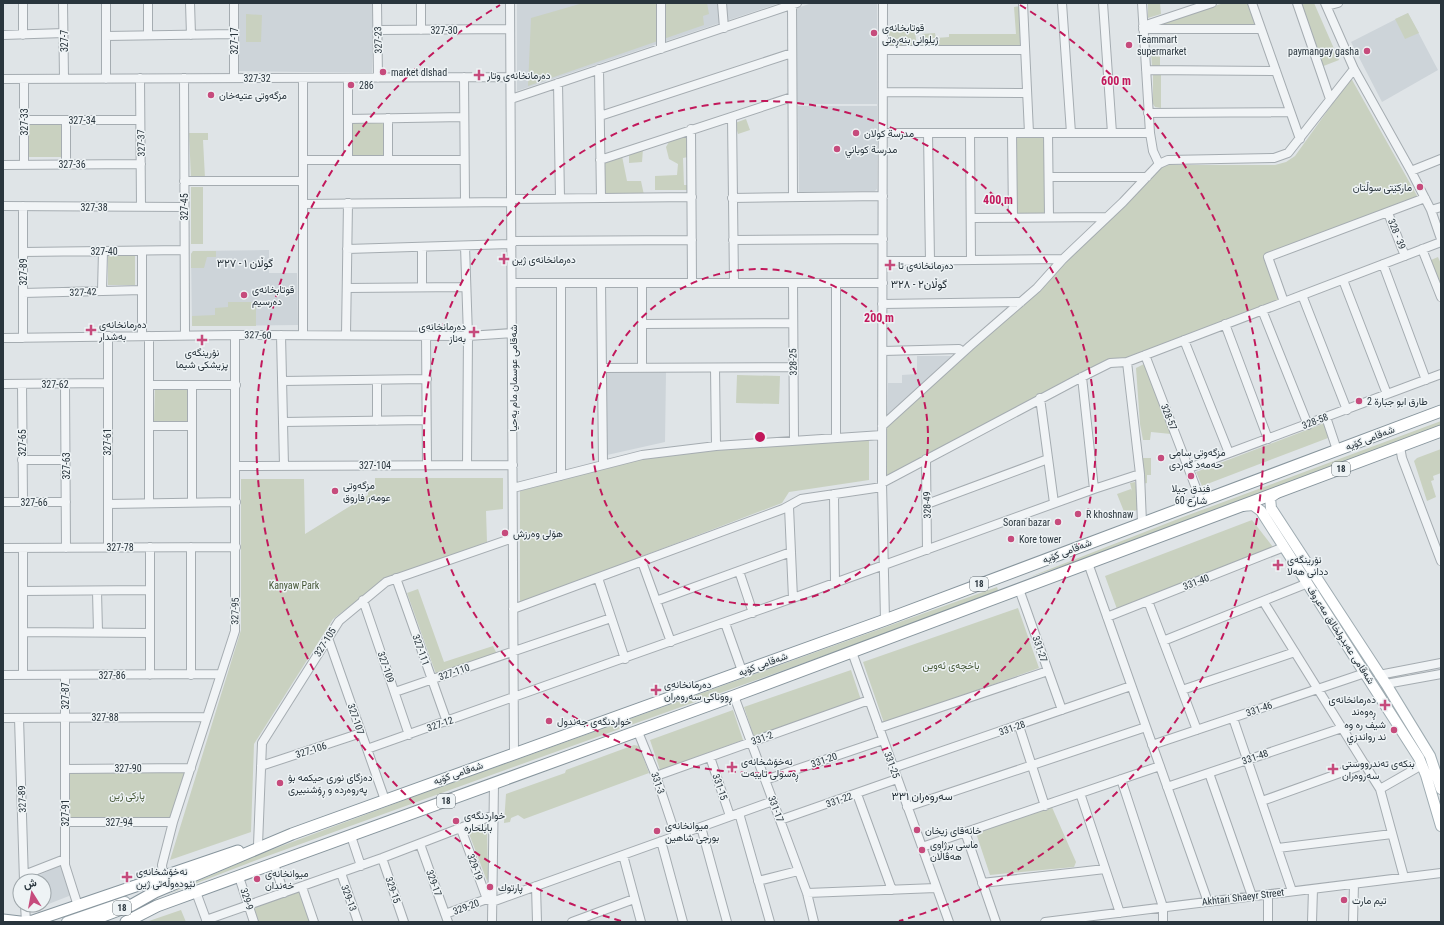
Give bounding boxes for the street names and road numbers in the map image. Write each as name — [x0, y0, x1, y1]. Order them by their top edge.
street label: 327-30 — [430, 25, 458, 36]
street label: 327-23 — [372, 26, 384, 54]
street label: 327-17 — [229, 27, 240, 55]
street label: 327-7 — [59, 30, 70, 52]
street label: 327-32 — [243, 73, 271, 84]
street label: 327-33 — [19, 108, 30, 136]
street label: 327-34 — [68, 115, 96, 126]
street label: 327-37 — [135, 129, 147, 157]
street label: 327-36 — [58, 159, 86, 170]
street label: 327-45 — [179, 193, 190, 221]
street label: 327-38 — [80, 202, 108, 213]
street label: 328 - 39 — [1386, 217, 1408, 251]
street label: 327-40 — [90, 246, 118, 257]
street label: 327-89 — [18, 258, 29, 286]
street label: 327-42 — [69, 286, 97, 298]
street label: شەقامی عوسمان مام یەحیا — [508, 324, 520, 431]
street label: 327-60 — [244, 329, 272, 341]
street label: 328-25 — [787, 348, 799, 376]
street label: 327-62 — [41, 379, 69, 390]
street label: 328-57 — [1159, 402, 1179, 432]
street label: 328-58 — [1300, 411, 1330, 431]
street label: شەقامی کۆیە — [1344, 424, 1397, 453]
street label: 327-61 — [102, 428, 113, 456]
street label: 327-65 — [17, 429, 28, 457]
street label: 327-63 — [61, 452, 72, 480]
street label: 327-104 — [359, 460, 391, 471]
road number: 18 — [1332, 462, 1350, 476]
street label: 328-49 — [921, 491, 933, 519]
street label: 327-66 — [20, 497, 48, 508]
street label: شەقامی کۆیە — [1041, 537, 1094, 566]
street label: 327-78 — [106, 542, 134, 553]
street label: 331-40 — [1181, 572, 1211, 592]
road number: 18 — [970, 577, 988, 591]
street label: شەقامی عەبدولخالق مەعروف — [1304, 584, 1377, 687]
street label: 327-95 — [229, 597, 241, 625]
street label: 327-105 — [312, 625, 338, 659]
street label: 327-111 — [410, 633, 432, 667]
street label: 331-27 — [1030, 634, 1050, 664]
street label: 327-109 — [376, 650, 396, 684]
street label: شەقامی کۆیە — [737, 650, 790, 679]
street label: 327-110 — [437, 662, 471, 682]
street label: 327-86 — [98, 670, 126, 681]
street label: 327-87 — [60, 682, 71, 710]
street label: 331-46 — [1244, 699, 1274, 719]
street label: 327-107 — [346, 702, 366, 736]
street label: 327-88 — [91, 712, 119, 723]
street label: 327-12 — [425, 714, 455, 734]
street label: 331-28 — [997, 718, 1027, 738]
street label: 331-2 — [750, 729, 774, 747]
street label: 327-106 — [294, 740, 328, 760]
street label: 331-48 — [1240, 747, 1270, 767]
street label: 331-20 — [809, 750, 839, 770]
street label: 331-25 — [882, 750, 902, 780]
street label: شەقامی کۆیە — [432, 759, 485, 788]
street label: 327-90 — [114, 763, 142, 774]
street label: 331-3 — [649, 771, 667, 795]
street label: 331-15 — [710, 772, 730, 802]
street label: 327-89 — [16, 785, 28, 813]
street label: 331-22 — [824, 790, 854, 810]
road number: 18 — [437, 794, 455, 808]
street label: 331-17 — [766, 794, 786, 824]
street label: 327-91 — [60, 799, 71, 827]
street label: 327-94 — [105, 817, 133, 828]
street label: 329-19 — [465, 852, 485, 882]
street label: 329-17 — [424, 868, 444, 898]
street label: 329-15 — [383, 875, 403, 905]
street label: 329-13 — [339, 883, 359, 913]
street label: Akhtari Shaeyr Street — [1201, 886, 1285, 908]
street label: 329-9 — [238, 887, 256, 911]
street label: 329-20 — [451, 897, 481, 917]
road number: 18 — [113, 901, 131, 915]

